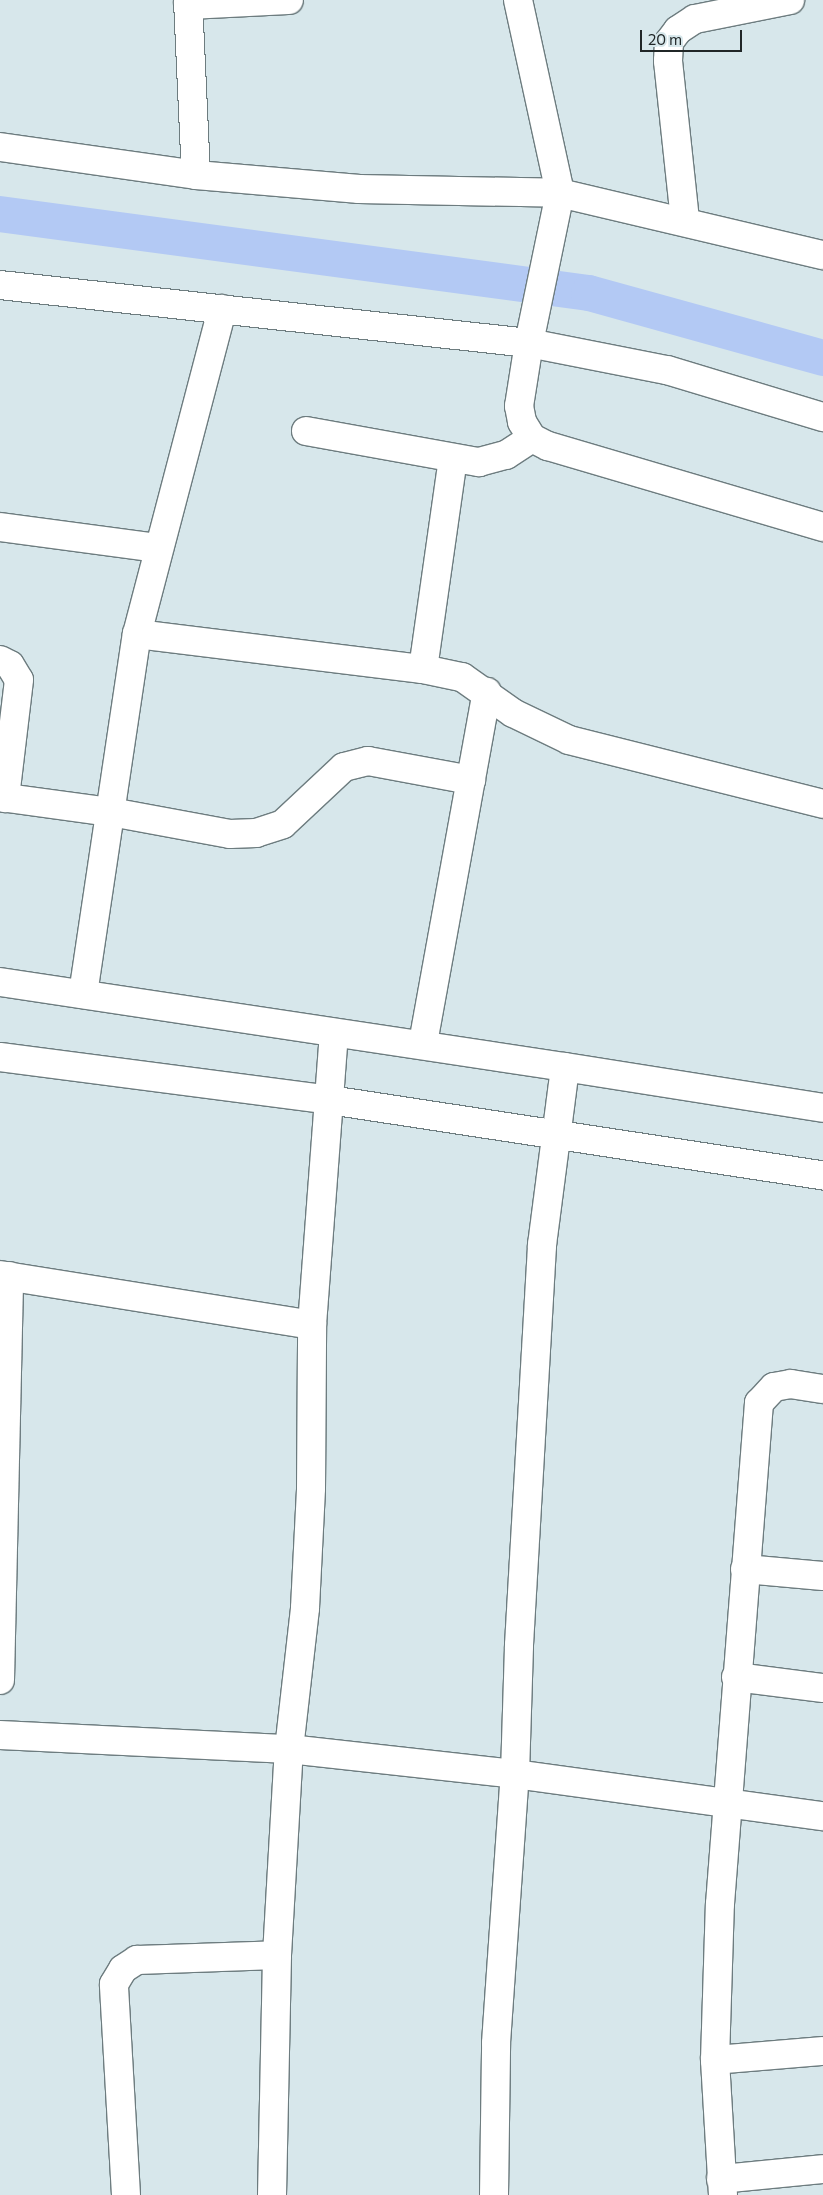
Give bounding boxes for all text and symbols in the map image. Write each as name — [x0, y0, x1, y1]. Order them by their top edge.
scale bar — [643, 20, 746, 52]
text: 20 m — [648, 30, 682, 48]

